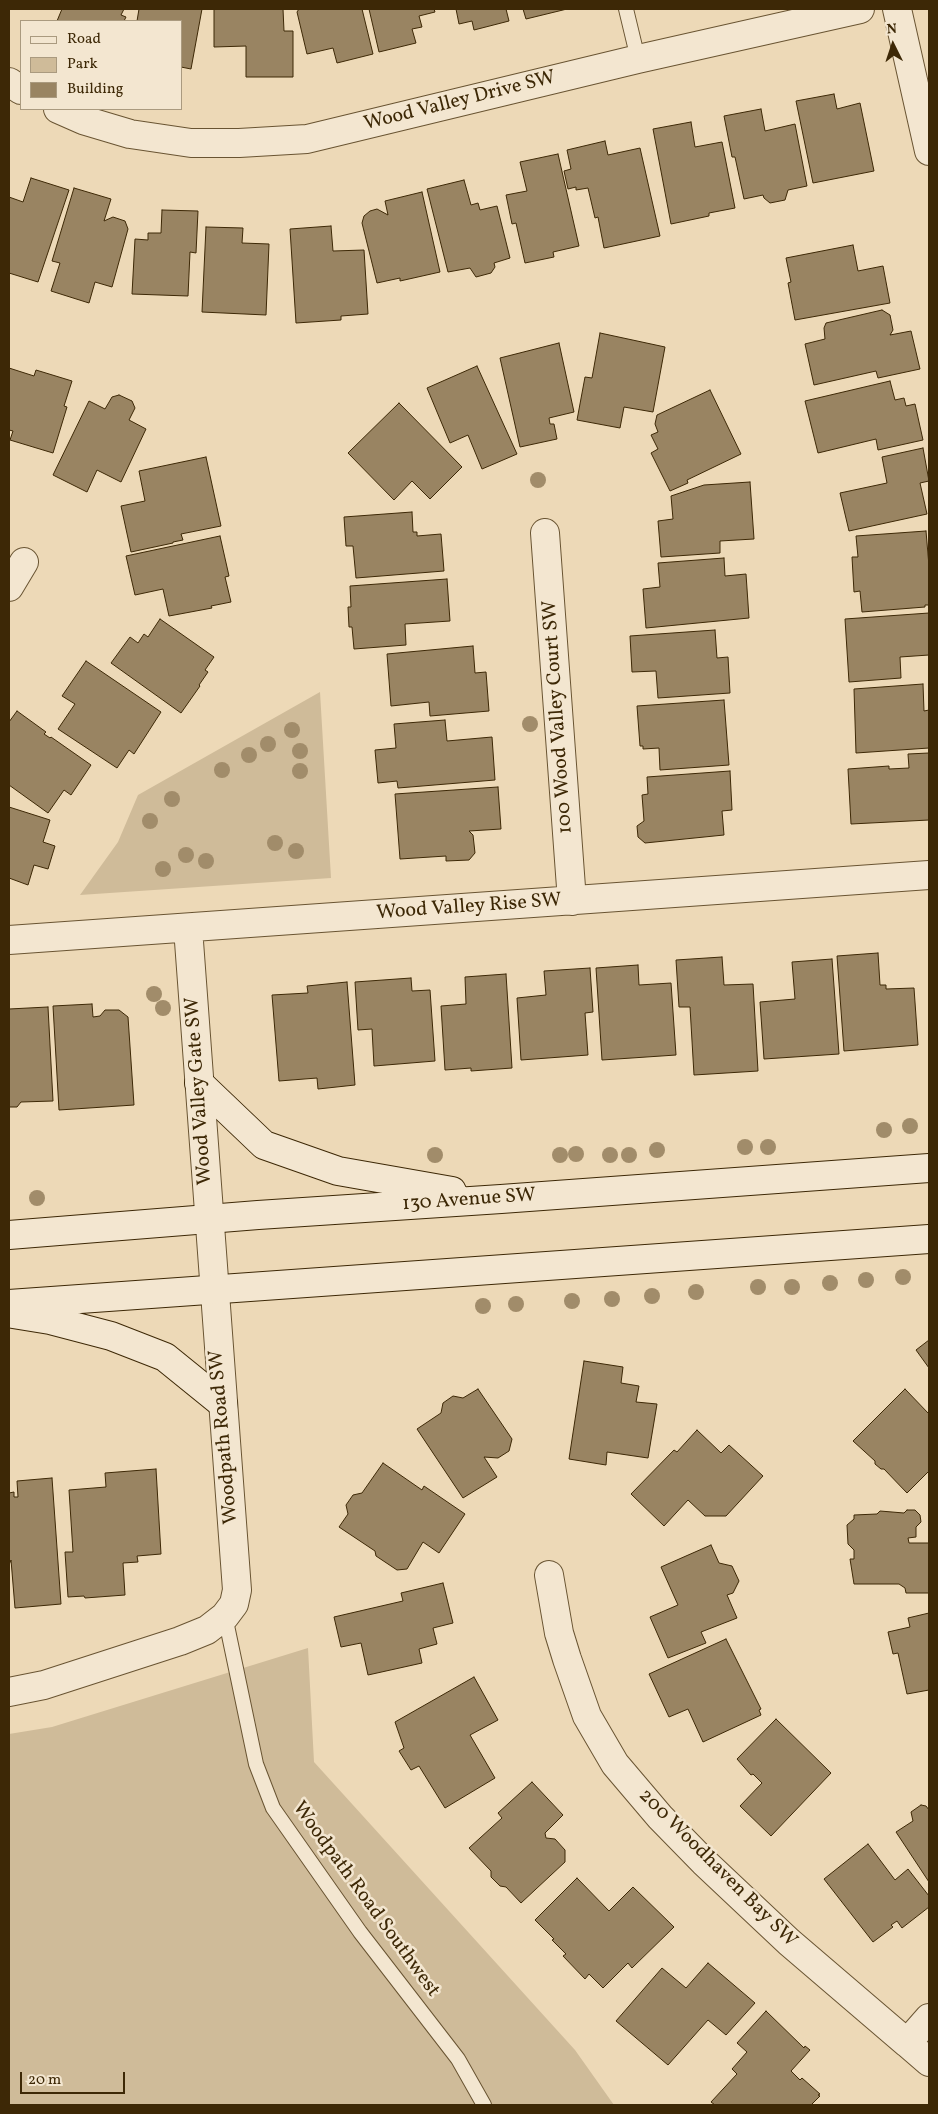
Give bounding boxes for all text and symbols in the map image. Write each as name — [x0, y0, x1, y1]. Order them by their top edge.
legend — [20, 20, 182, 110]
north arrow — [868, 20, 918, 70]
text: N — [886, 20, 898, 39]
text: Road — [67, 29, 101, 50]
text: Park — [67, 54, 98, 75]
street label: Wood Valley Drive SW — [362, 67, 558, 137]
text: Building — [67, 79, 123, 100]
street label: 100 Wood Valley Court SW — [539, 599, 579, 835]
street label: Wood Valley Rise SW — [376, 890, 562, 926]
street label: Wood Valley Gate SW — [181, 996, 219, 1186]
street label: 130 Avenue SW — [401, 1184, 537, 1218]
street label: Woodpath Road SW — [205, 1349, 245, 1525]
street label: 200 Woodhaven Bay SW — [633, 1785, 801, 1953]
street label: Woodpath Road Southwest — [286, 1798, 444, 2002]
scale bar — [22, 2062, 128, 2094]
text: 20 m — [28, 2070, 61, 2091]

